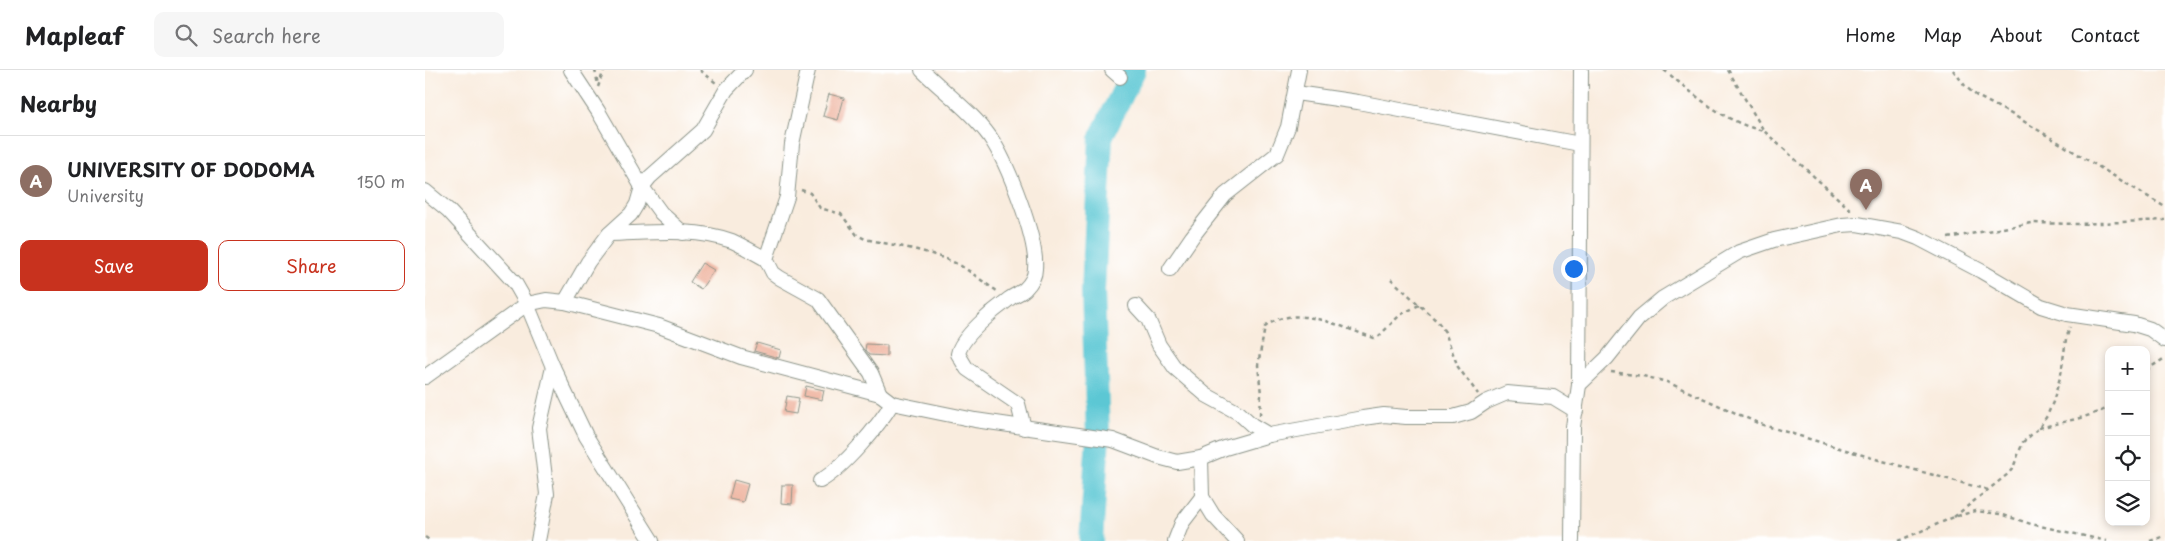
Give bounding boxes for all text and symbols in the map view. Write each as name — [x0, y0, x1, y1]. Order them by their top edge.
search box — [154, 12, 504, 57]
text: Mapleaf — [25, 17, 124, 53]
icon: search — [172, 21, 200, 49]
text: Search here — [212, 21, 321, 49]
text: Home — [1845, 21, 1895, 48]
text: Map — [1923, 21, 1962, 48]
text: About — [1990, 21, 2042, 48]
text: Contact — [2070, 21, 2140, 48]
text: Nearby — [20, 87, 97, 119]
text: UNIVERSITY OF DODOMA — [67, 155, 315, 183]
text: A — [30, 169, 42, 193]
text: 150 m — [357, 169, 405, 193]
pin: A — [1850, 169, 1882, 210]
text: University — [67, 183, 144, 207]
button: Save — [20, 240, 208, 291]
button: Share — [218, 240, 405, 291]
your location — [1561, 256, 1587, 282]
map controls — [2105, 346, 2150, 526]
button: + — [2105, 346, 2150, 391]
button: − — [2105, 391, 2150, 436]
button: locate — [2105, 436, 2150, 481]
button: layers — [2105, 481, 2150, 526]

